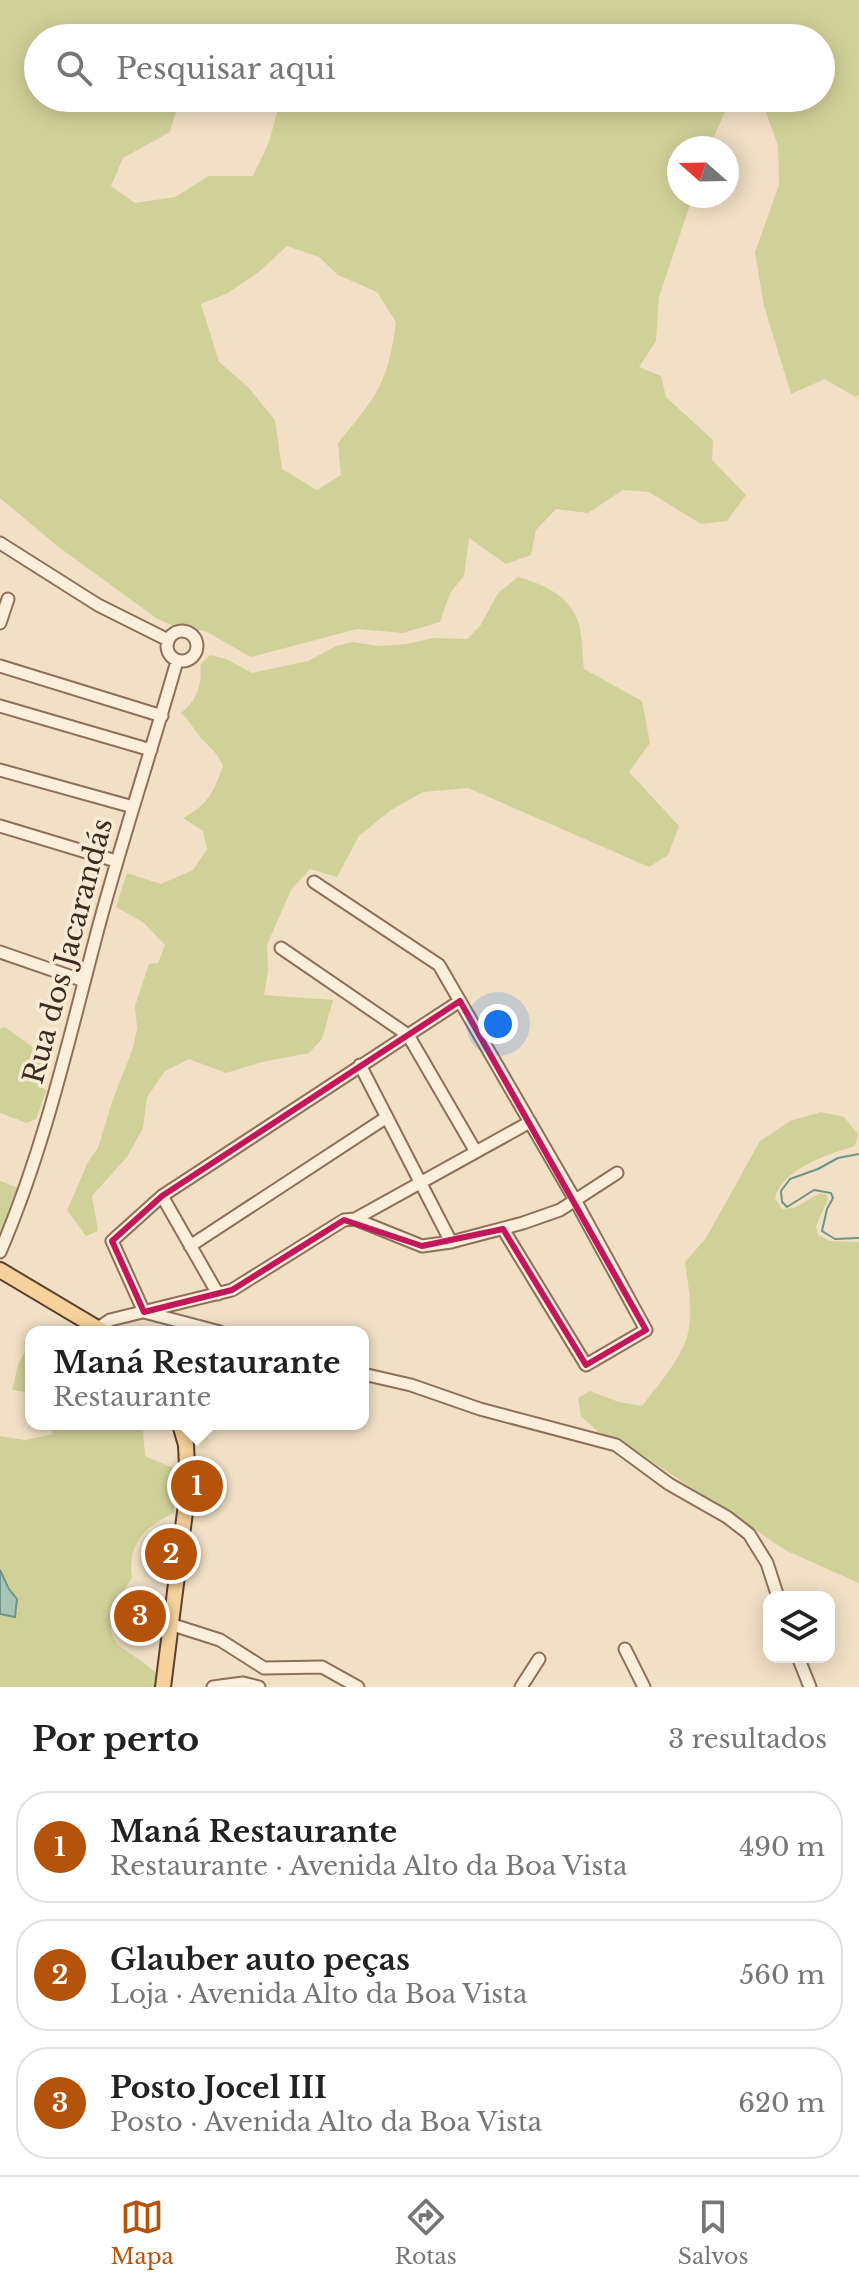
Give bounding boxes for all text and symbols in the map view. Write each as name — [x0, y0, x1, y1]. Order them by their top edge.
search box — [24, 24, 835, 112]
icon: search — [52, 46, 96, 90]
text: Pesquisar aqui — [116, 50, 335, 87]
north arrow — [667, 136, 739, 208]
street label: Rua dos Jacarandás — [16, 814, 120, 1088]
your location — [478, 1004, 518, 1044]
popup — [25, 1326, 369, 1430]
text: Maná Restaurante — [53, 1344, 341, 1381]
text: Restaurante — [53, 1381, 211, 1413]
pin: 1 — [171, 1456, 223, 1516]
pin: 2 — [145, 1524, 197, 1584]
pin: 3 — [114, 1586, 166, 1646]
map controls — [763, 1591, 835, 1663]
button: layers — [763, 1591, 835, 1663]
text: Por perto — [32, 1718, 199, 1760]
text: 3 resultados — [668, 1723, 827, 1755]
text: Maná Restaurante — [110, 1813, 397, 1850]
text: 1 — [54, 1831, 66, 1863]
text: 490 m — [739, 1831, 825, 1863]
text: Restaurante · Avenida Alto da Boa Vista — [110, 1850, 628, 1882]
text: Glauber auto peças — [110, 1941, 410, 1978]
text: 2 — [52, 1959, 68, 1991]
text: 560 m — [740, 1959, 825, 1991]
text: Loja · Avenida Alto da Boa Vista — [110, 1978, 527, 2010]
text: Posto Jocel III — [110, 2069, 327, 2106]
text: 3 — [52, 2087, 68, 2119]
text: 620 m — [738, 2087, 825, 2119]
text: Posto · Avenida Alto da Boa Vista — [110, 2106, 542, 2138]
tab: Mapa — [110, 2195, 174, 2270]
tab: Rotas — [395, 2195, 457, 2270]
tab: Salvos — [678, 2195, 748, 2270]

